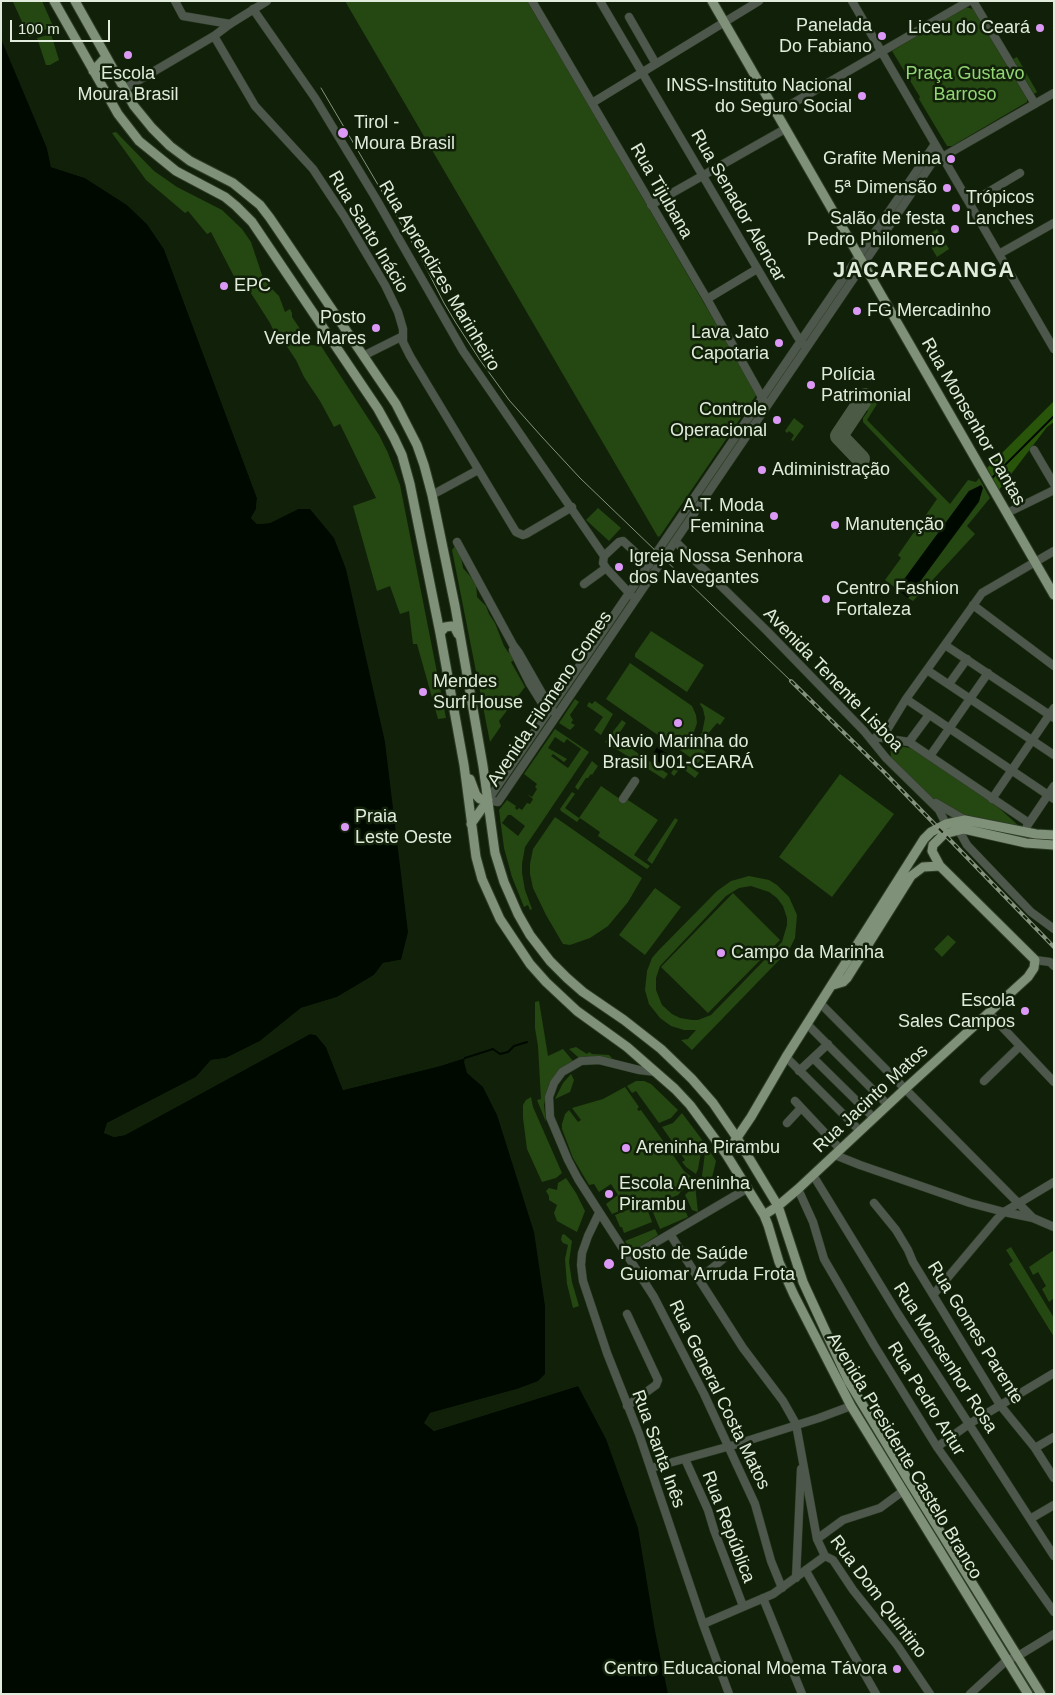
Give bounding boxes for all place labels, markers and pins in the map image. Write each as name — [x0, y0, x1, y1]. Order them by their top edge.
place label: Panelada Do Fabiano — [779, 15, 872, 58]
place label: Liceu do Ceará — [908, 17, 1030, 39]
marker: Liceu do Ceará — [1034, 22, 1046, 34]
marker: Panelada Do Fabiano — [876, 30, 888, 42]
marker: Escola Moura Brasil — [122, 49, 134, 61]
place label: Escola Moura Brasil — [77, 63, 179, 106]
place label: INSS-Instituto Nacional do Seguro Social — [666, 75, 852, 118]
marker: INSS-Instituto Nacional do Seguro Social — [856, 90, 868, 102]
place label: Tirol - Moura Brasil — [354, 112, 455, 154]
marker: Tirol - Moura Brasil — [336, 126, 350, 140]
place label: Grafite Menina — [823, 148, 941, 170]
marker: Grafite Menina — [945, 153, 957, 165]
place label: 5ª Dimensão — [834, 177, 937, 199]
marker: 5ª Dimensão — [941, 182, 953, 194]
place label: Trópicos Lanches — [966, 187, 1034, 230]
marker: Trópicos Lanches — [950, 202, 962, 214]
place label: Salão de festa Pedro Philomeno — [807, 208, 945, 250]
marker: Salão de festa Pedro Philomeno — [949, 223, 961, 235]
place label: EPC — [234, 275, 271, 297]
marker: EPC — [218, 280, 230, 292]
place label: FG Mercadinho — [867, 300, 991, 322]
marker: FG Mercadinho — [851, 305, 863, 317]
place label: Posto Verde Mares — [264, 307, 366, 350]
marker: Posto Verde Mares — [370, 322, 382, 334]
place label: Lava Jato Capotaria — [691, 322, 769, 364]
marker: Lava Jato Capotaria — [773, 337, 785, 349]
place label: Polícia Patrimonial — [821, 364, 911, 406]
marker: Polícia Patrimonial — [805, 379, 817, 391]
place label: Controle Operacional — [670, 399, 767, 442]
marker: Controle Operacional — [771, 414, 783, 426]
place label: Adiministração — [772, 459, 890, 481]
marker: Adiministração — [756, 464, 768, 476]
place label: A.T. Moda Feminina — [683, 495, 764, 538]
marker: A.T. Moda Feminina — [768, 510, 780, 522]
place label: Manutenção — [845, 514, 944, 536]
marker: Manutenção — [829, 519, 841, 531]
place label: Igreja Nossa Senhora dos Navegantes — [629, 546, 803, 588]
marker: Igreja Nossa Senhora dos Navegantes — [613, 561, 625, 573]
place label: Centro Fashion Fortaleza — [836, 578, 959, 620]
marker: Centro Fashion Fortaleza — [820, 593, 832, 605]
place label: Mendes Surf House — [433, 671, 523, 714]
marker: Mendes Surf House — [417, 686, 429, 698]
marker: Navio Marinha do Brasil U01-CEARÁ — [672, 717, 684, 729]
place label: Navio Marinha do Brasil U01-CEARÁ — [602, 731, 754, 774]
place label: Praia Leste Oeste — [355, 806, 452, 849]
marker: Praia Leste Oeste — [339, 821, 351, 833]
place label: Campo da Marinha — [731, 942, 884, 964]
marker: Campo da Marinha — [715, 947, 727, 959]
place label: Escola Sales Campos — [898, 990, 1015, 1032]
marker: Escola Sales Campos — [1019, 1005, 1031, 1017]
place label: Areninha Pirambu — [636, 1137, 780, 1159]
marker: Areninha Pirambu — [620, 1142, 632, 1154]
place label: Escola Areninha Pirambu — [619, 1173, 750, 1216]
marker: Escola Areninha Pirambu — [603, 1188, 615, 1200]
place label: Posto de Saúde Guiomar Arruda Frota — [620, 1243, 795, 1286]
marker: Posto de Saúde Guiomar Arruda Frota — [602, 1257, 616, 1271]
place label: Centro Educacional Moema Távora — [604, 1658, 887, 1680]
marker: Centro Educacional Moema Távora — [891, 1663, 903, 1675]

